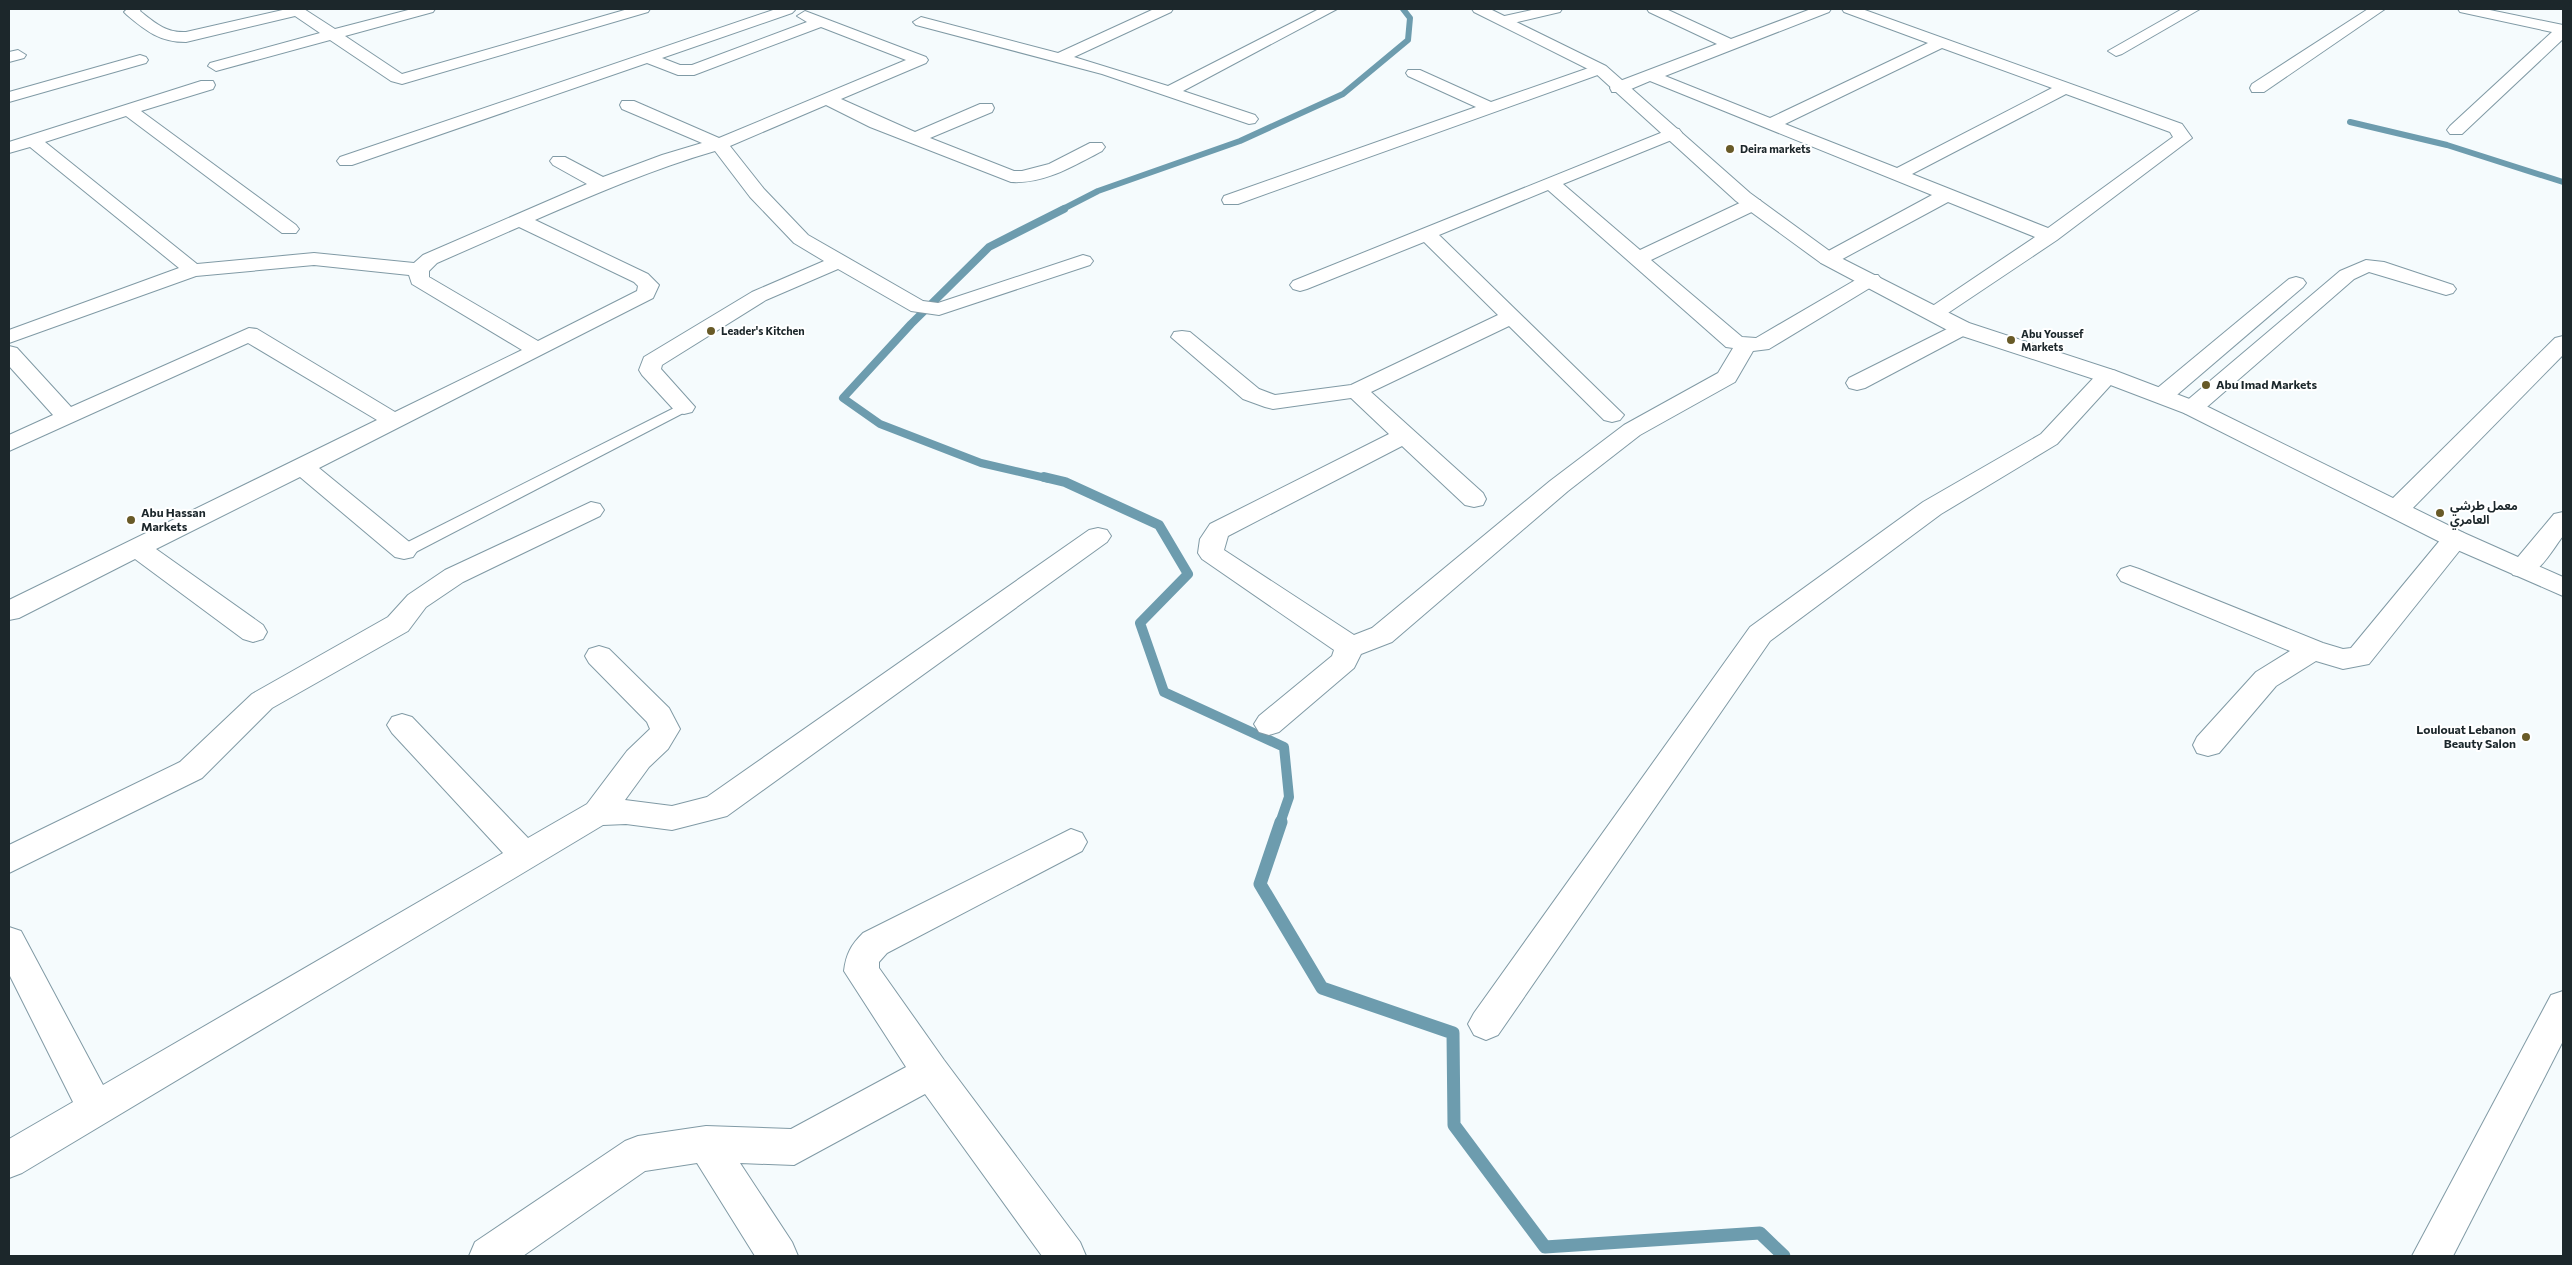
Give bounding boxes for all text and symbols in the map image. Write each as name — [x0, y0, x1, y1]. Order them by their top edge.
place label: Deira markets — [1740, 142, 1811, 155]
marker: Deira markets — [1724, 143, 1736, 155]
place label: Leader's Kitchen — [721, 324, 805, 337]
marker: Leader's Kitchen — [705, 325, 717, 337]
place label: Abu Youssef Markets — [2021, 327, 2084, 353]
marker: Abu Youssef Markets — [2005, 334, 2017, 346]
place label: Abu Imad Markets — [2216, 377, 2317, 391]
marker: Abu Imad Markets — [2200, 379, 2212, 391]
place label: معمل طرشي العامري — [2450, 498, 2518, 530]
place label: Abu Hassan Markets — [141, 505, 206, 533]
marker: معمل طرشي العامري — [2434, 507, 2446, 519]
marker: Abu Hassan Markets — [125, 514, 137, 526]
place label: Loulouat Lebanon Beauty Salon — [2416, 722, 2516, 750]
marker: Loulouat Lebanon Beauty Salon — [2520, 731, 2532, 743]

